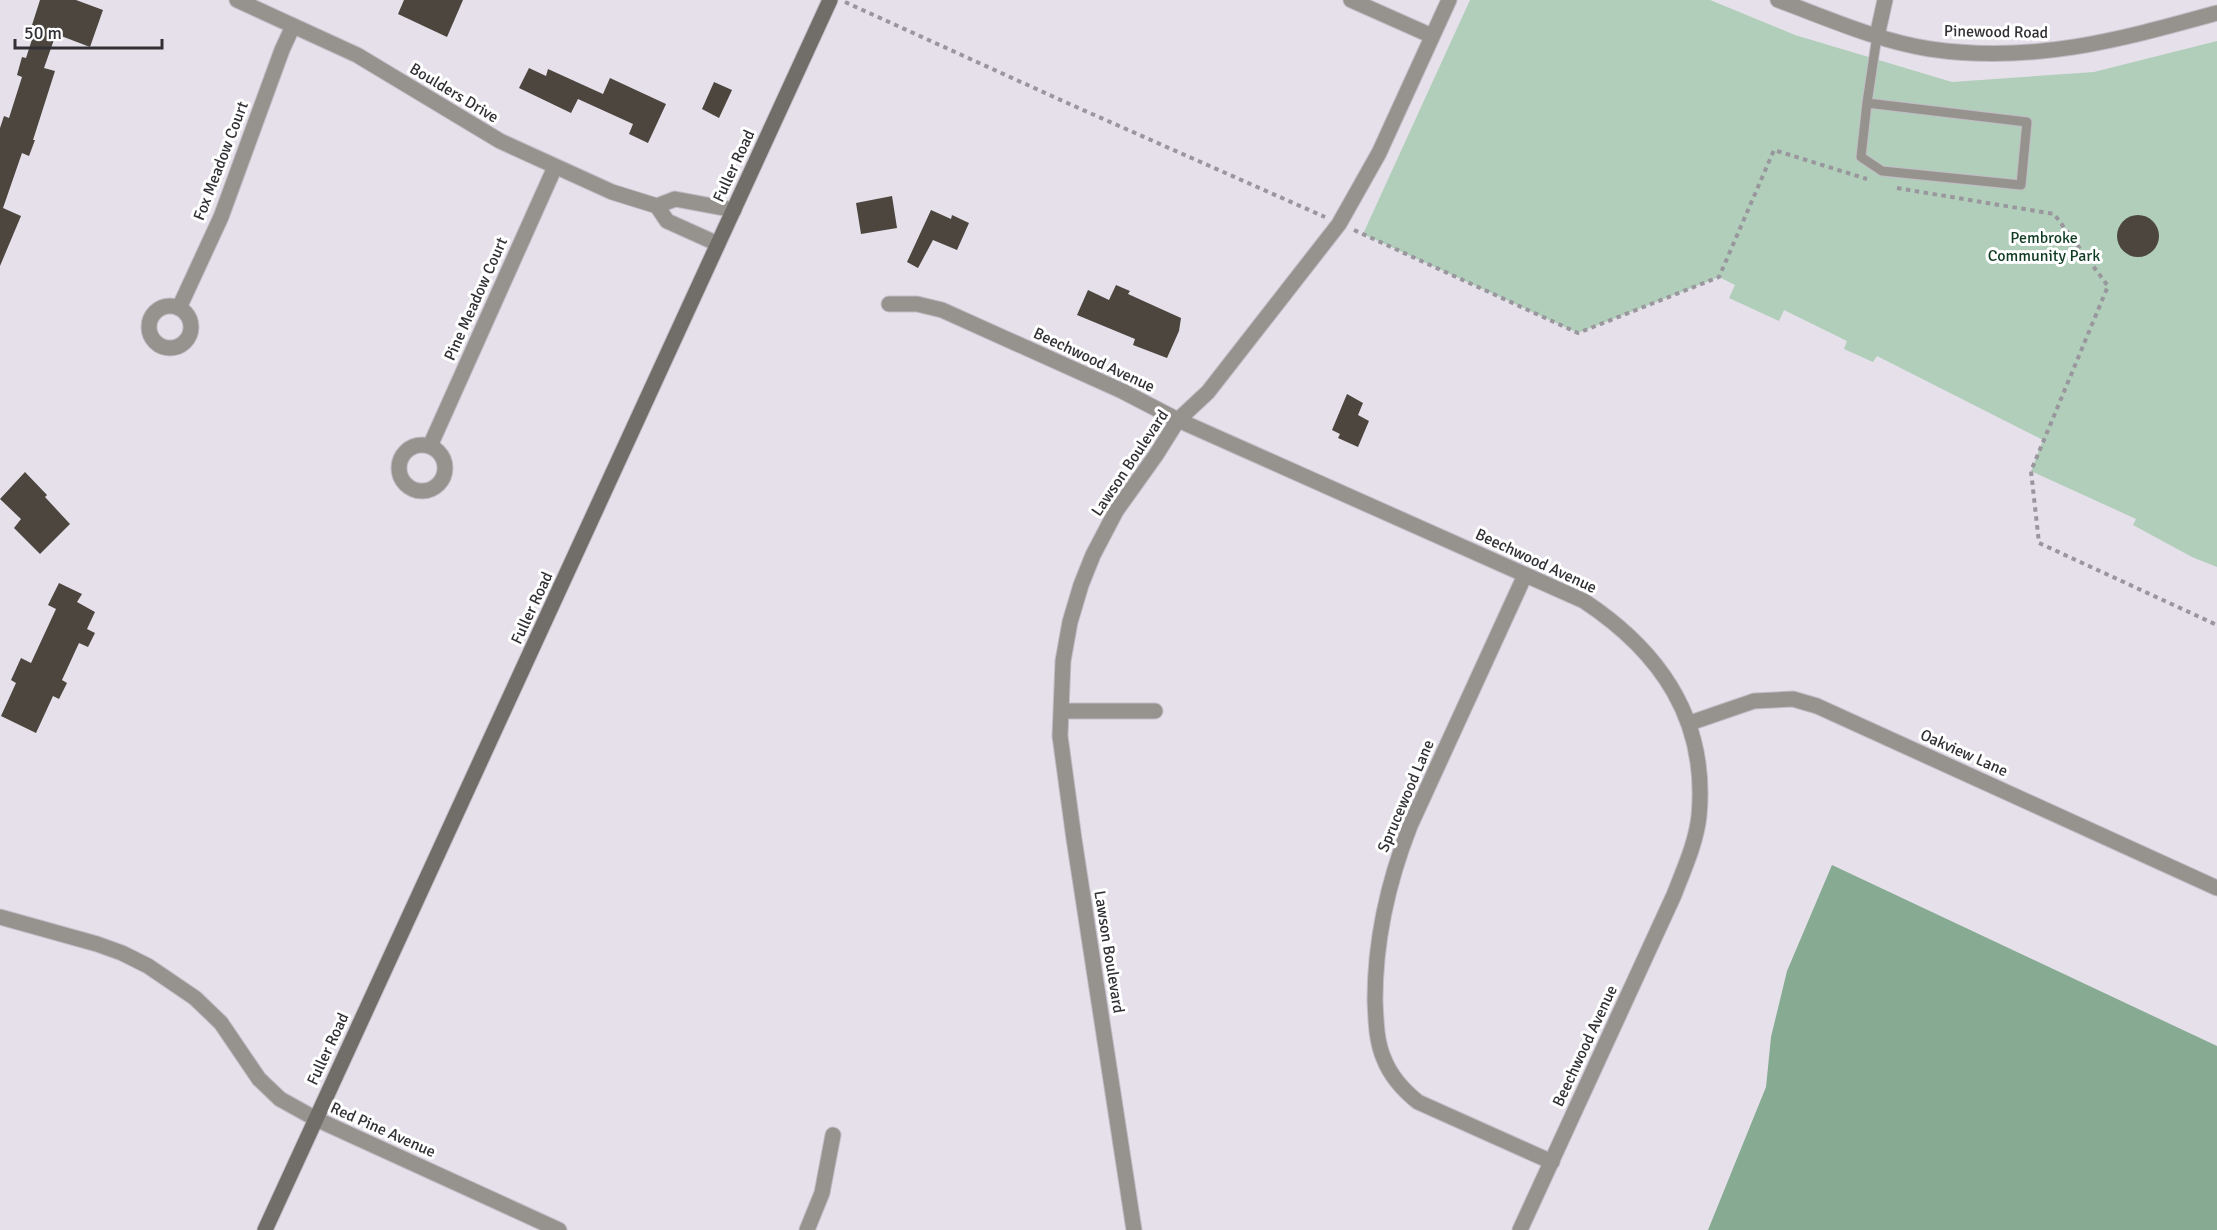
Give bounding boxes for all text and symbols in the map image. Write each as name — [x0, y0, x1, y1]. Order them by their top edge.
scale bar — [15, 12, 162, 50]
street label: Pinewood Road — [1944, 21, 2048, 43]
text: 50 m — [24, 22, 62, 44]
street label: Boulders Drive — [406, 59, 502, 127]
street label: Fox Meadow Court — [189, 98, 253, 223]
street label: Fuller Road — [709, 127, 759, 205]
park label: Pembroke Community Park — [1988, 228, 2100, 266]
street label: Pine Meadow Court — [440, 234, 512, 364]
street label: Beechwood Avenue — [1030, 323, 1158, 397]
street label: Lawson Boulevard — [1087, 406, 1173, 520]
street label: Beechwood Avenue — [1472, 524, 1600, 598]
street label: Fuller Road — [507, 569, 557, 647]
street label: Oakview Lane — [1917, 725, 2011, 781]
street label: Sprucewood Lane — [1373, 737, 1439, 855]
street label: Lawson Boulevard — [1089, 889, 1129, 1015]
street label: Beechwood Avenue — [1548, 982, 1622, 1110]
street label: Fuller Road — [303, 1010, 353, 1088]
street label: Red Pine Avenue — [327, 1098, 439, 1162]

